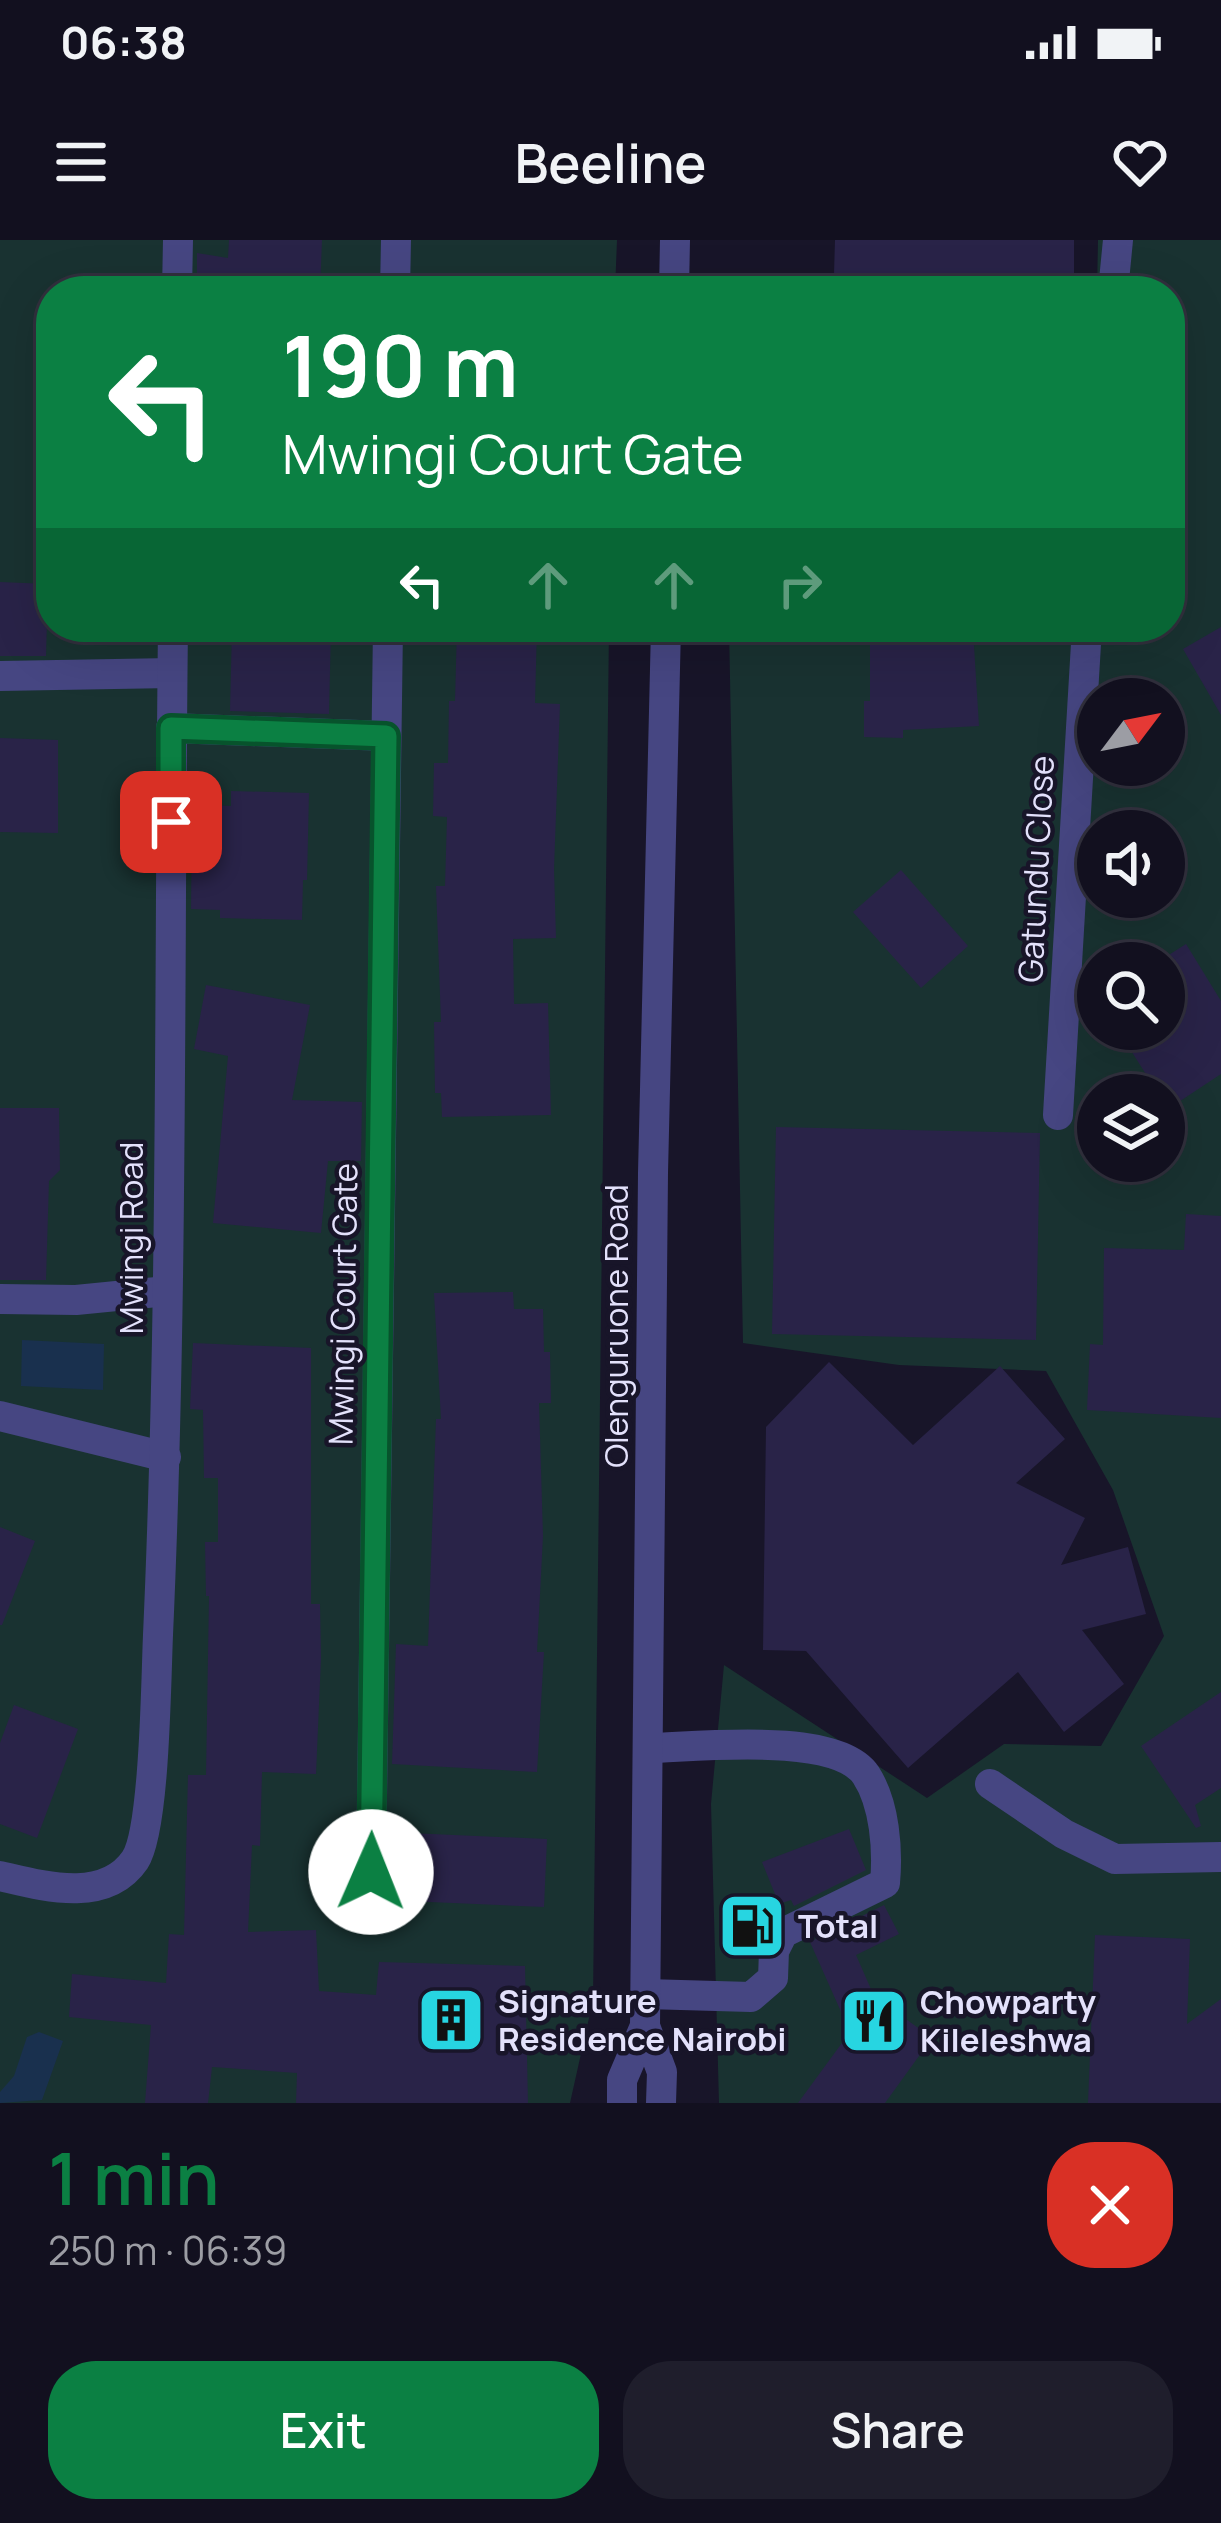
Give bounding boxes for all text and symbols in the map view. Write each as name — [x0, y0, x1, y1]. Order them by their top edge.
text: 06:38 — [60, 11, 187, 73]
text: Beeline — [515, 125, 706, 199]
icon: menu — [48, 129, 114, 195]
icon: heart — [1107, 129, 1173, 195]
text: 190 m — [282, 307, 519, 422]
icon: left — [84, 324, 240, 480]
text: Mwingi Court Gate — [282, 416, 744, 490]
icon: left — [389, 552, 455, 618]
icon: ahead — [515, 552, 581, 618]
icon: ahead — [641, 552, 707, 618]
icon: right — [767, 552, 833, 618]
north arrow — [1077, 678, 1185, 786]
map controls — [1077, 678, 1185, 1182]
street label: Gatundu Close — [1007, 754, 1064, 983]
pin — [120, 771, 222, 873]
icon: arrive — [138, 789, 204, 855]
button: sound — [1077, 810, 1185, 918]
button: search — [1077, 942, 1185, 1050]
button: layers — [1077, 1074, 1185, 1182]
street label: Mwingi Road — [108, 1142, 153, 1334]
street label: Mwingi Court Gate — [318, 1163, 367, 1445]
street label: Olenguruone Road — [593, 1184, 638, 1468]
position arrow — [308, 1809, 434, 1935]
fuel station icon: Total — [717, 1891, 787, 1961]
place label: Total — [798, 1903, 878, 1948]
place label: Signature Residence Nairobi — [498, 1978, 787, 2061]
place label: Chowparty Kileleshwa — [920, 1979, 1097, 2062]
building icon: Signature Residence Nairobi — [416, 1985, 486, 2055]
restaurant icon: Chowparty Kileleshwa — [839, 1986, 909, 2056]
text: 1 min — [48, 2128, 220, 2227]
button: close — [1047, 2142, 1173, 2268]
text: 250 m · 06:39 — [48, 2223, 287, 2277]
button: Exit — [48, 2361, 599, 2499]
button: Share — [623, 2361, 1173, 2499]

